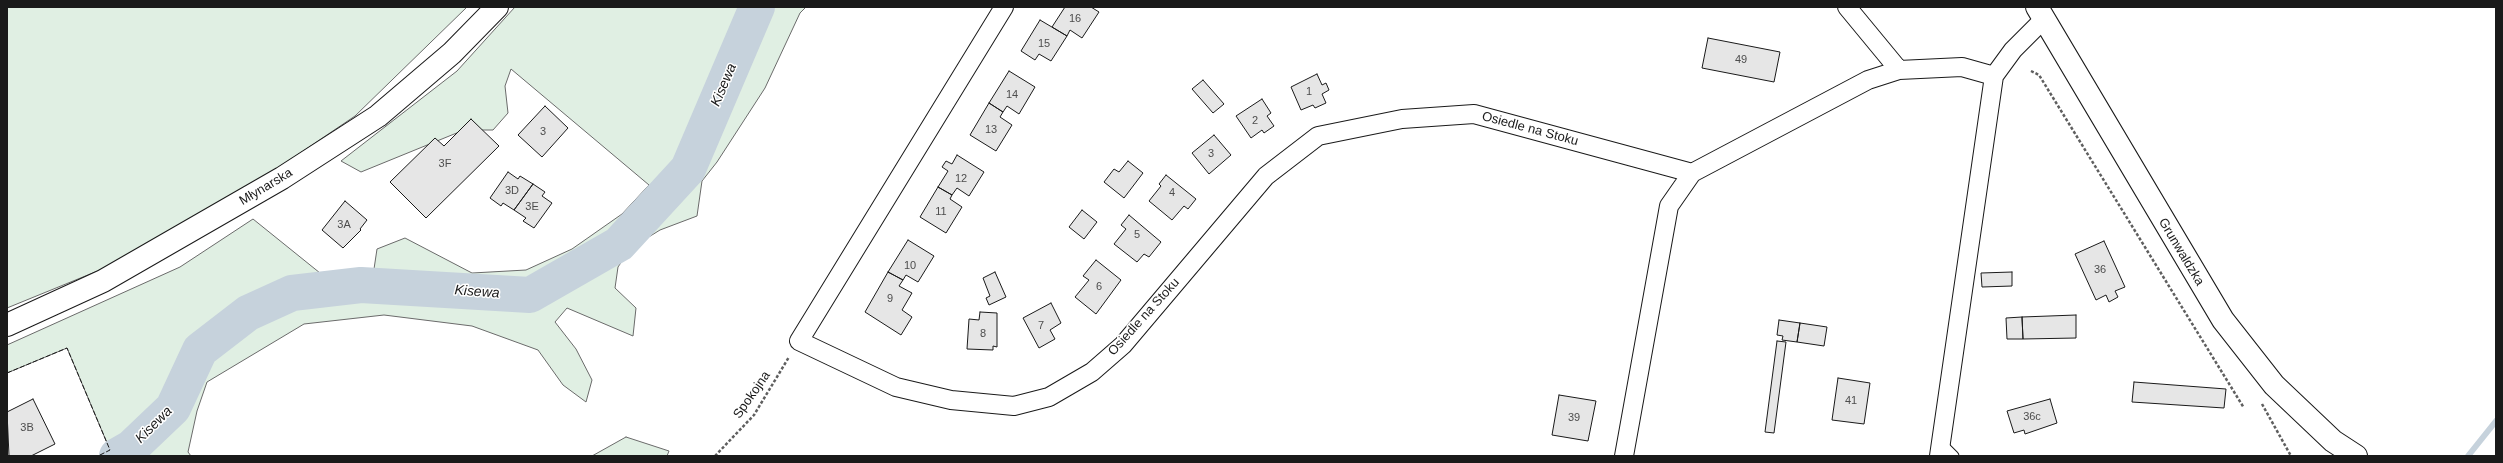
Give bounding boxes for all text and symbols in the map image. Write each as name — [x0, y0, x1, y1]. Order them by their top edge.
house number: 16 — [1069, 12, 1081, 26]
house number: 15 — [1038, 37, 1050, 51]
house number: 49 — [1735, 53, 1747, 67]
water label: Kisewa — [707, 61, 741, 109]
house number: 1 — [1306, 85, 1312, 99]
house number: 14 — [1006, 88, 1018, 102]
street label: Osiedle na Stoku — [1480, 109, 1580, 149]
house number: 2 — [1252, 114, 1258, 128]
house number: 13 — [985, 123, 997, 137]
house number: 3 — [540, 125, 546, 139]
house number: 3 — [1208, 147, 1214, 161]
house number: 3F — [439, 157, 451, 171]
street label: Młynarska — [237, 165, 295, 209]
house number: 12 — [955, 172, 967, 186]
house number: 3D — [505, 184, 519, 198]
house number: 4 — [1169, 186, 1175, 200]
house number: 3E — [525, 200, 539, 214]
house number: 11 — [935, 205, 947, 219]
street label: Grunwaldzka — [2155, 215, 2207, 289]
house number: 3A — [337, 218, 351, 232]
house number: 5 — [1134, 228, 1140, 242]
house number: 10 — [904, 259, 916, 273]
house number: 36 — [2094, 263, 2106, 277]
street label: Osiedle na Stoku — [1105, 275, 1183, 359]
house number: 6 — [1096, 280, 1102, 294]
water label: Kisewa — [454, 282, 500, 302]
house number: 9 — [887, 292, 893, 306]
house number: 7 — [1038, 319, 1044, 333]
house number: 8 — [980, 327, 986, 341]
street label: Spokojna — [730, 368, 774, 422]
house number: 41 — [1845, 394, 1857, 408]
water label: Kisewa — [132, 403, 176, 447]
house number: 36c — [2023, 410, 2041, 424]
house number: 39 — [1568, 411, 1580, 425]
house number: 3B — [20, 421, 34, 435]

